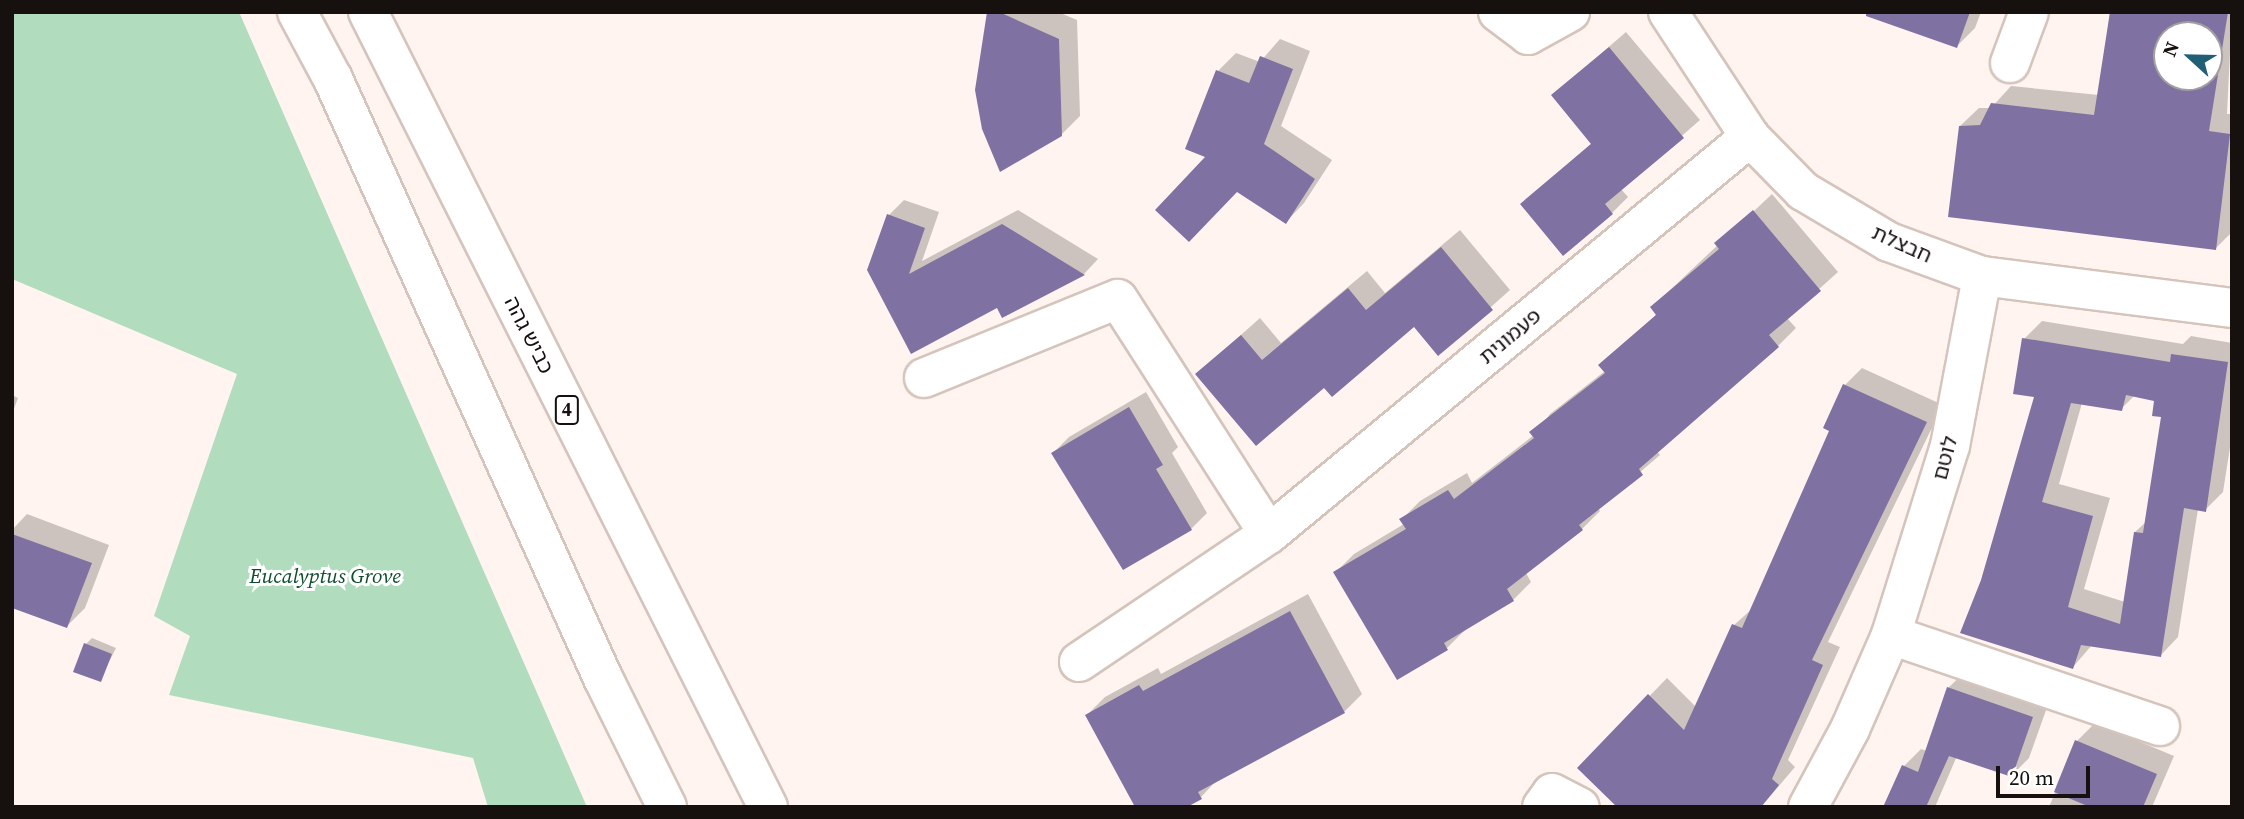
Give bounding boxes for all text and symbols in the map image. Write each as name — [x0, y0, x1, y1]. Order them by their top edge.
north arrow — [2153, 21, 2223, 91]
text: N — [2156, 38, 2185, 60]
street label: חבצלת — [1868, 220, 1936, 268]
street label: כביש גהה — [499, 292, 559, 378]
street label: פעמונית — [1474, 303, 1546, 369]
road number: 4 — [555, 394, 579, 426]
street label: לוטם — [1927, 433, 1963, 483]
park label: Eucalyptus Grove — [249, 563, 401, 589]
scale bar — [1999, 752, 2094, 796]
text: 20 m — [2009, 763, 2054, 792]

